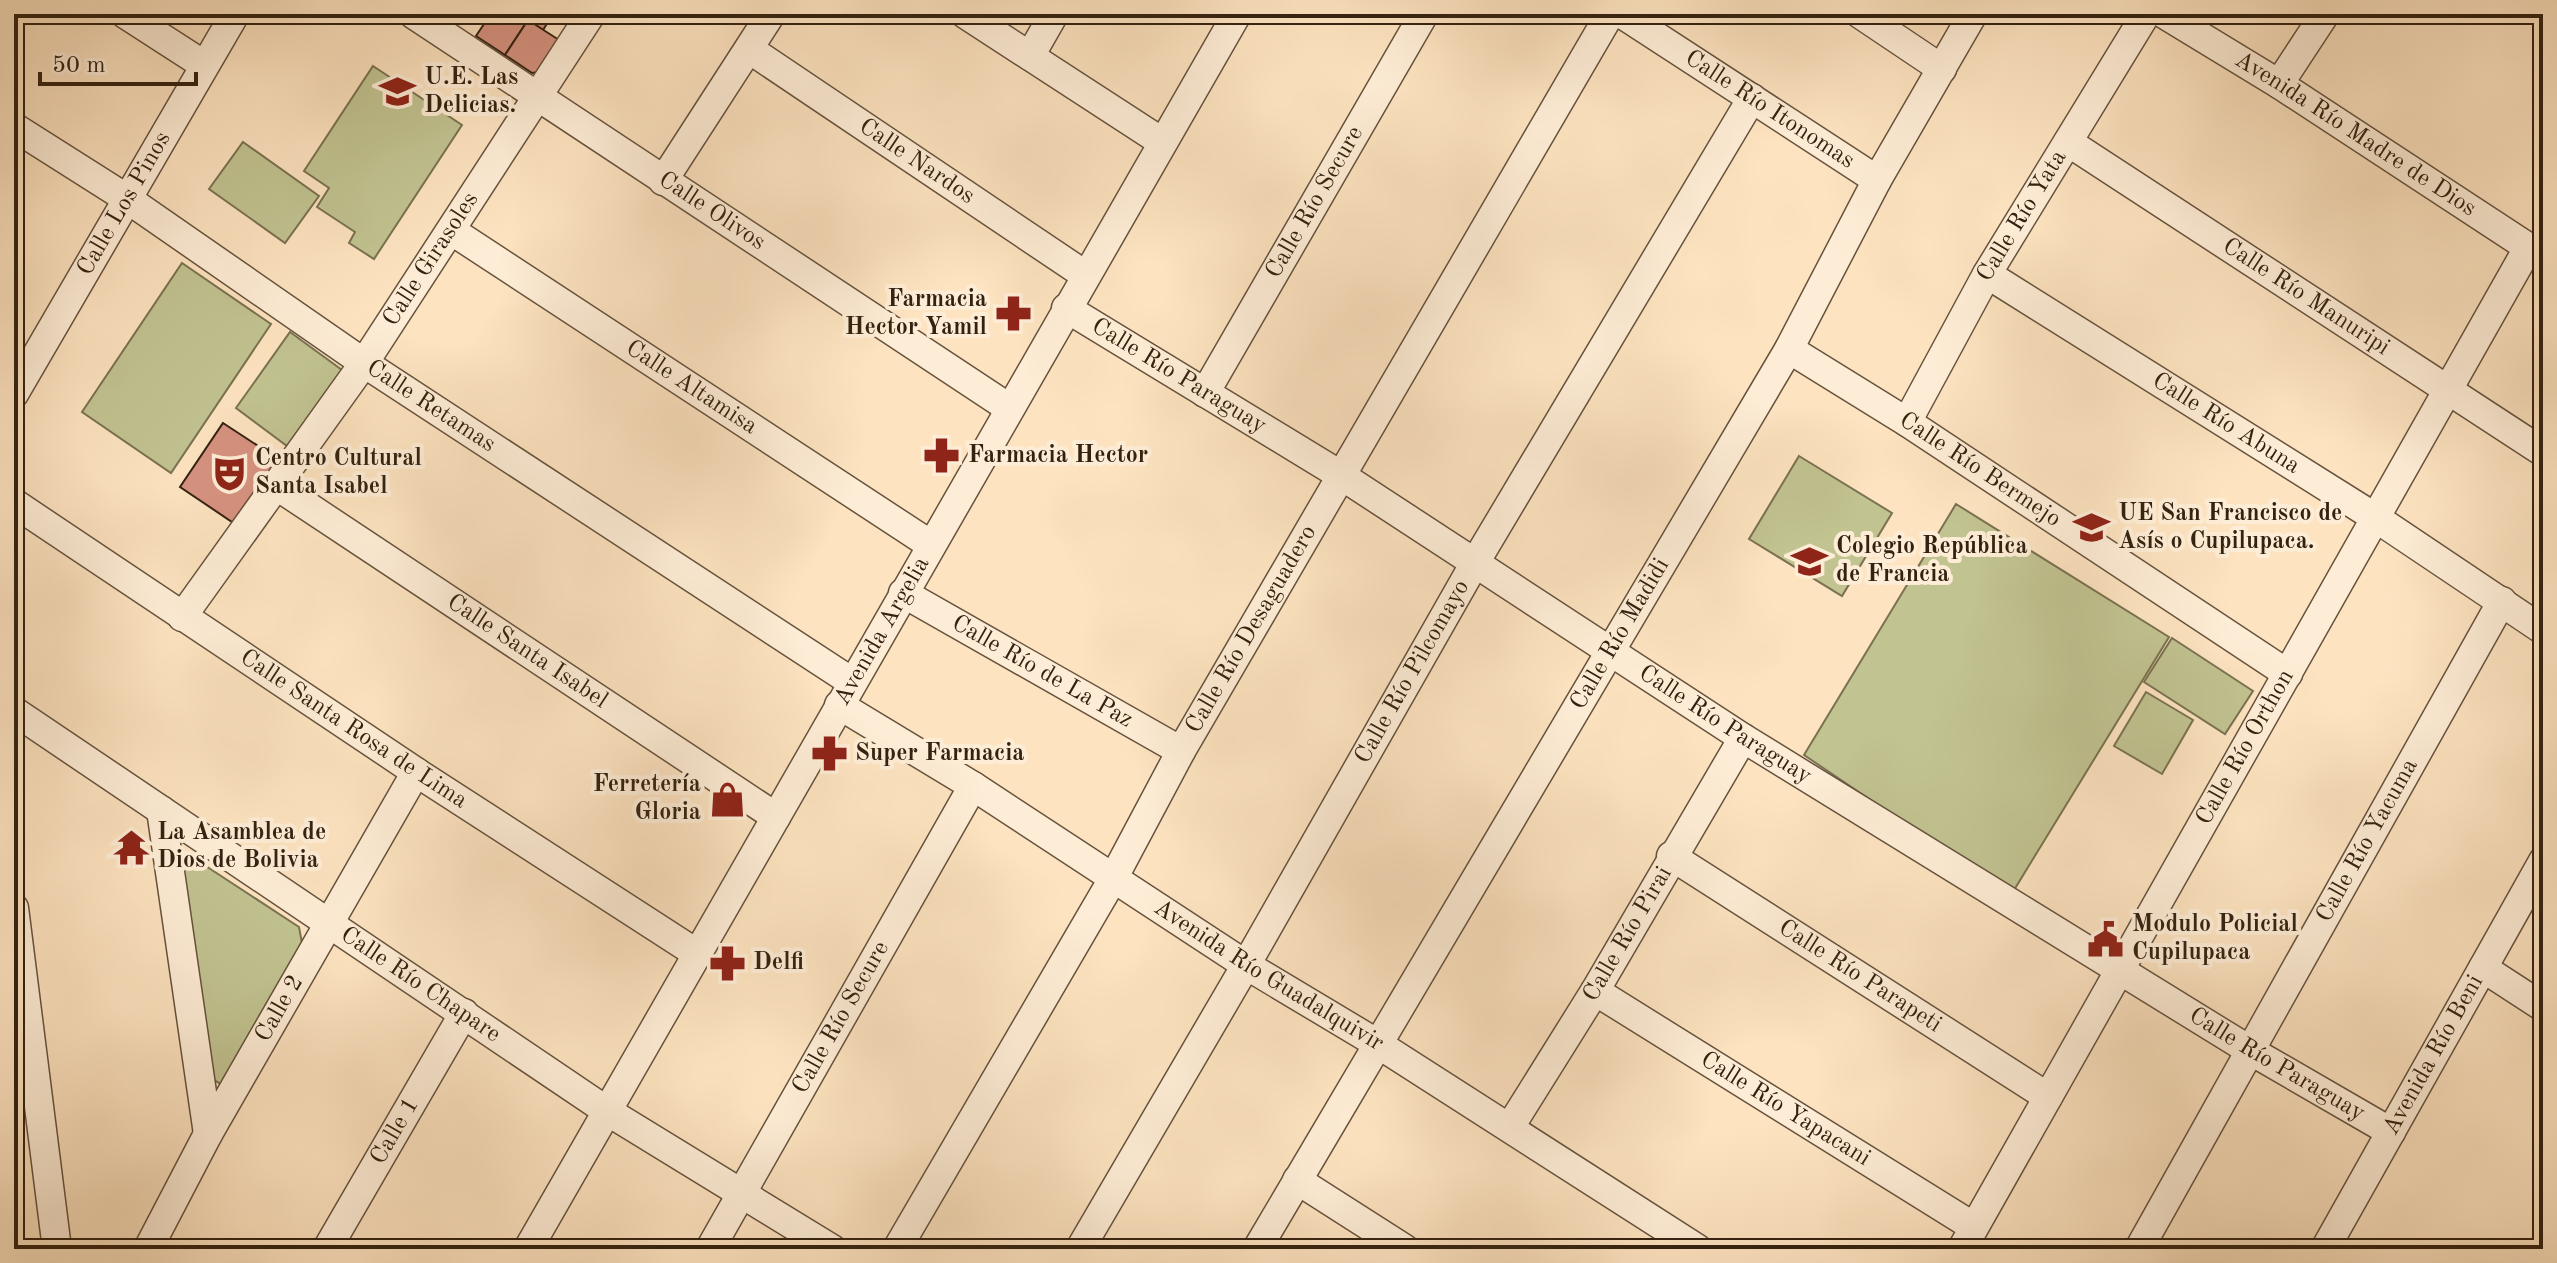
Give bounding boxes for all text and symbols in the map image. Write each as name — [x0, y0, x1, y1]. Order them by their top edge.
scale bar — [40, 36, 196, 86]
street label: Calle Río Itonomas — [1680, 46, 1859, 174]
street label: Avenida Río Madre de Dios — [2230, 48, 2480, 221]
text: 50 m — [52, 54, 106, 78]
place label: U.E. Las Delicias. — [424, 66, 518, 118]
school or university icon: U.E. Las Delicias. — [379, 73, 417, 111]
street label: Calle Nardos — [854, 114, 979, 209]
street label: Calle Río Secure — [1262, 122, 1368, 283]
street label: Calle Los Pinos — [74, 128, 176, 280]
street label: Calle Río Yata — [1973, 146, 2072, 286]
street label: Calle Olivos — [654, 168, 769, 255]
street label: Calle Girasoles — [379, 188, 484, 331]
street label: Calle Río Manuripi — [2218, 234, 2394, 360]
place label: Farmacia Hector Yamil — [845, 288, 987, 340]
pharmacy icon: Farmacia Hector Yamil — [994, 295, 1032, 333]
street label: Calle Río Paraguay — [1087, 314, 1271, 439]
street label: Calle Altamisa — [621, 336, 761, 439]
street label: Calle Retamas — [362, 356, 500, 457]
street label: Calle Río Abuna — [2148, 369, 2304, 479]
street label: Calle Río Bermejo — [1895, 408, 2065, 532]
pharmacy icon: Farmacia Hector — [923, 437, 961, 475]
place label: Farmacia Hector — [968, 444, 1148, 468]
place label: Centro Cultural Santa Isabel — [255, 447, 422, 499]
theatre icon: Centro Cultural Santa Isabel — [210, 454, 248, 492]
place label: UE San Francisco de Asís o Cupilupaca. — [2118, 502, 2342, 554]
school or university icon: UE San Francisco de Asís o Cupilupaca. — [2073, 509, 2111, 547]
street label: Calle Río Desaguadero — [1182, 521, 1321, 738]
place label: Colegio República de Francia — [1836, 535, 2028, 587]
school or university icon: Colegio República de Francia — [1791, 542, 1829, 580]
street label: Avenida Argelia — [830, 553, 935, 710]
street label: Calle Río Madidi — [1566, 555, 1674, 714]
street label: Calle Río Pilcomayo — [1351, 576, 1474, 768]
street label: Calle Santa Isabel — [442, 590, 612, 714]
street label: Calle Río de La Paz — [948, 611, 1137, 733]
street label: Calle Santa Rosa de Lima — [235, 646, 471, 814]
street label: Calle Río Paraguay — [1634, 661, 1816, 789]
street label: Calle Río Orthon — [2192, 666, 2299, 829]
pharmacy icon: Super Farmacia — [810, 735, 848, 773]
place label: Super Farmacia — [855, 742, 1024, 766]
street label: Calle Río Yacuma — [2313, 755, 2423, 926]
place label: Ferretería Gloria — [593, 773, 701, 825]
shop icon: Ferretería Gloria — [708, 780, 746, 818]
place label: La Asamblea de Dios de Bolivia — [157, 821, 326, 873]
temple icon: La Asamblea de Dios de Bolivia — [112, 828, 150, 866]
street label: Calle Río Pirai — [1579, 863, 1677, 1006]
street label: Avenida Río Guadalquivir — [1149, 896, 1388, 1056]
place label: Modulo Policial Cupilupaca — [2132, 913, 2298, 965]
street label: Calle Río Parapeti — [1774, 916, 1945, 1037]
public building icon: Modulo Policial Cupilupaca — [2087, 920, 2125, 958]
street label: Calle Río Chapare — [336, 923, 505, 1047]
street label: Calle Río Secure — [789, 937, 894, 1098]
pharmacy icon: Delfi — [708, 944, 746, 982]
place label: Delfi — [753, 951, 804, 975]
street label: Calle 2 — [251, 971, 308, 1046]
street label: Avenida Río Beni — [2379, 971, 2488, 1140]
street label: Calle Río Paraguay — [2184, 1004, 2369, 1126]
street label: Calle Río Yapacani — [1696, 1048, 1874, 1171]
street label: Calle 1 — [367, 1094, 424, 1169]

